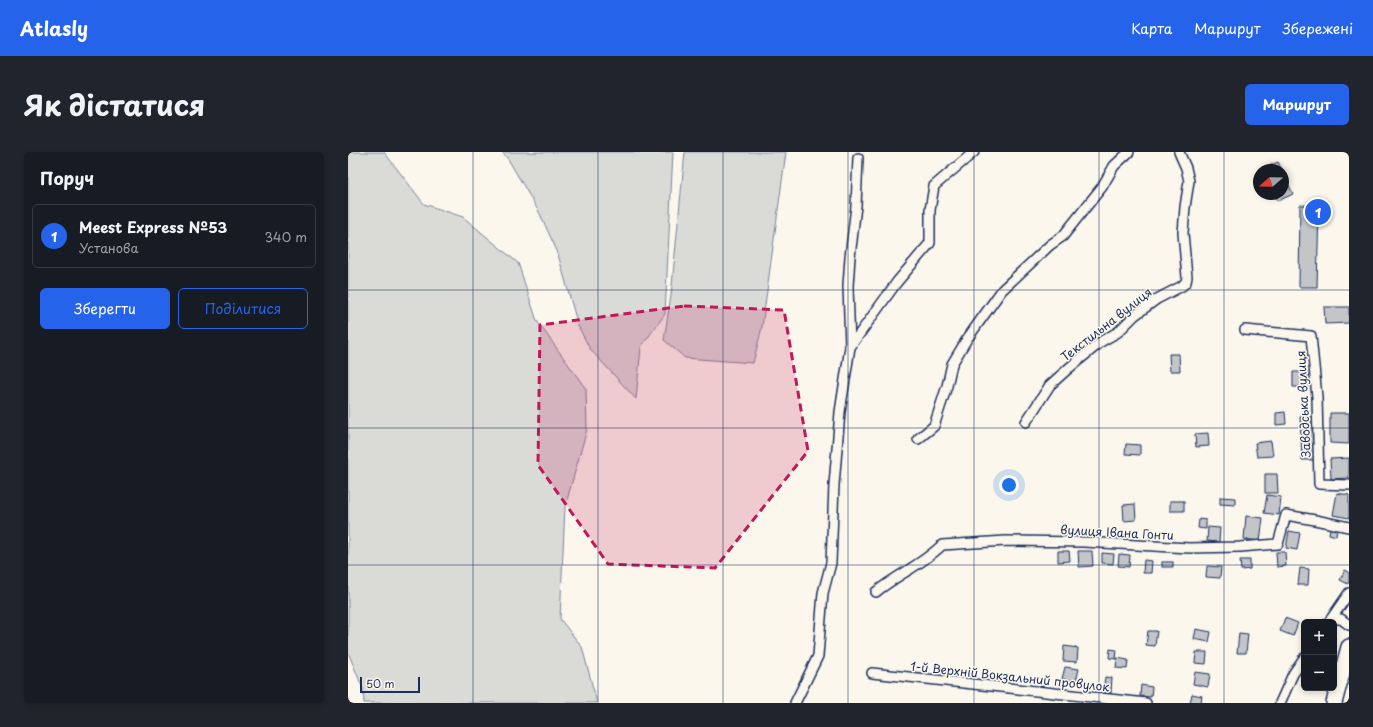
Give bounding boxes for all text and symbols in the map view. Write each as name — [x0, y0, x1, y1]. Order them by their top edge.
text: Atlasly — [20, 14, 88, 42]
text: Карта — [1131, 18, 1172, 39]
text: Маршрут — [1194, 18, 1261, 39]
text: Збережені — [1283, 18, 1353, 39]
text: Як дістатися — [24, 83, 205, 126]
button: Маршрут — [1245, 84, 1349, 125]
north arrow — [1253, 164, 1289, 200]
text: Поруч — [40, 165, 94, 191]
pin: 1 — [1305, 197, 1331, 227]
text: Meest Express №53 — [79, 215, 227, 238]
text: 1 — [51, 227, 57, 246]
text: 340 m — [264, 227, 307, 246]
text: Установа — [79, 238, 139, 257]
street label: Текстильна вулиця — [1057, 283, 1155, 365]
button: Зберегти — [40, 288, 170, 329]
button: Поділитися — [178, 288, 308, 329]
street label: Заводська вулиця — [1291, 350, 1315, 458]
your location — [999, 475, 1019, 495]
street label: вулиця Івана Гонти — [1060, 520, 1174, 544]
map controls — [1301, 619, 1337, 691]
button: + — [1301, 619, 1337, 655]
button: − — [1301, 655, 1337, 691]
street label: 1-й Верхній Вокзальний провулок — [910, 657, 1111, 696]
scale bar — [360, 675, 420, 694]
text: 50 m — [366, 675, 395, 692]

